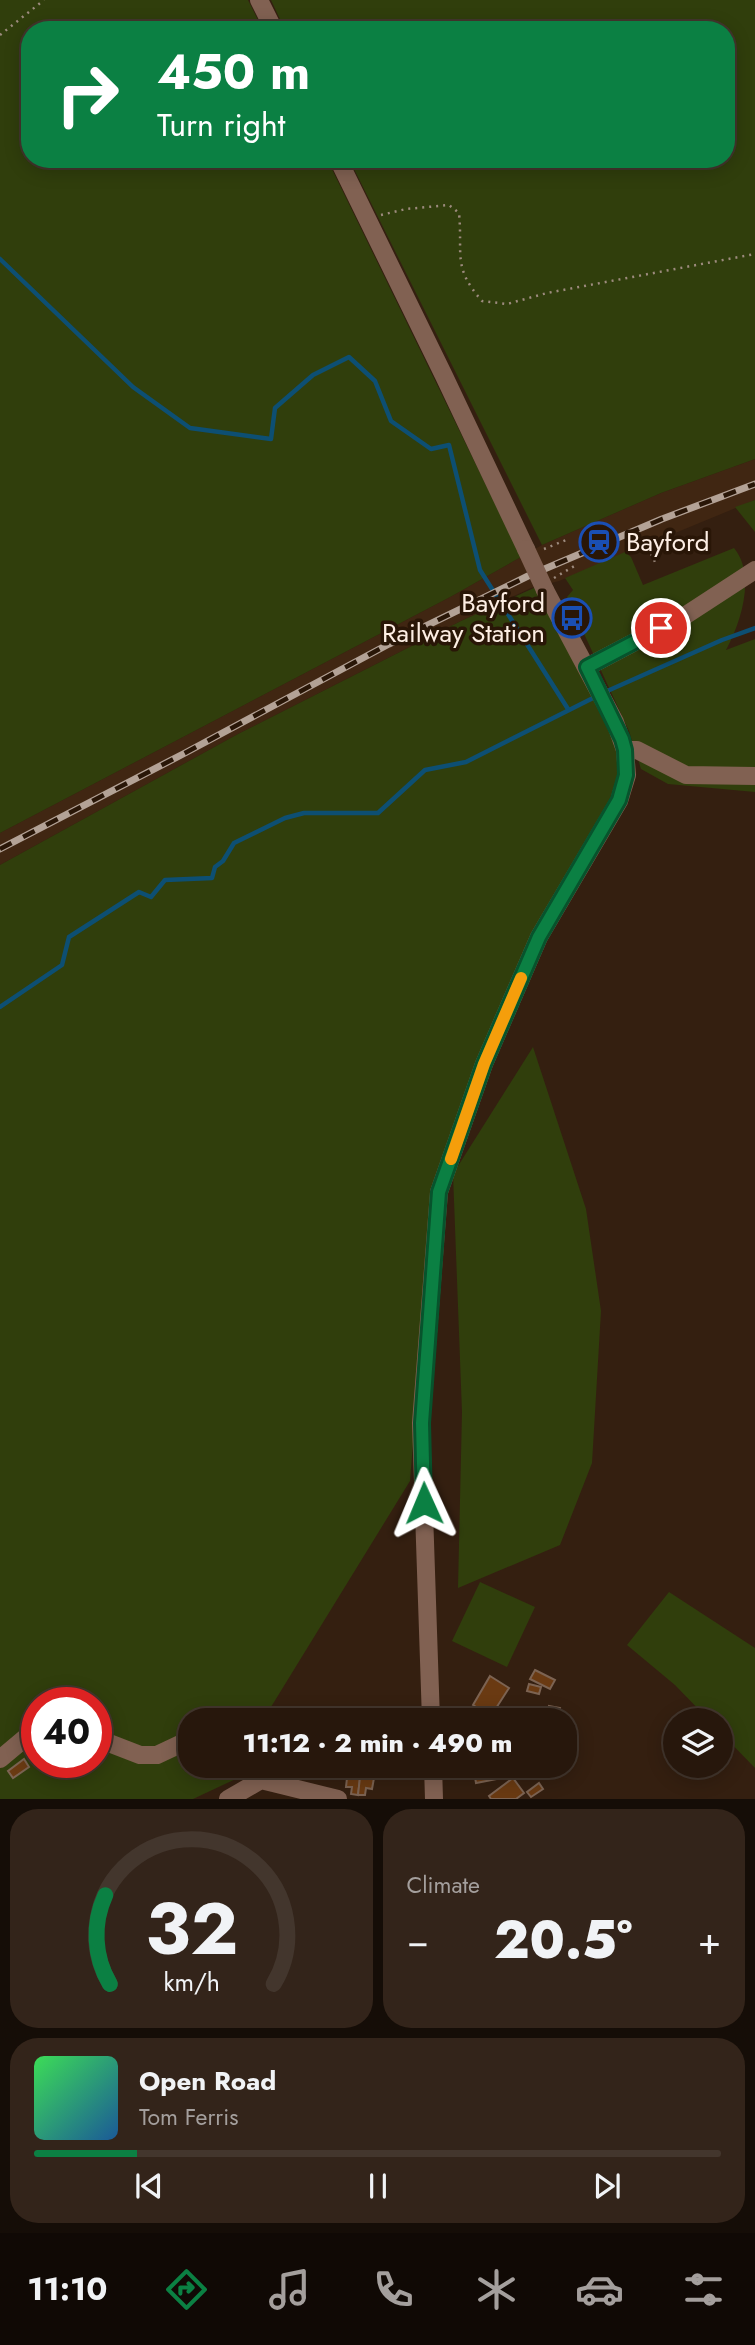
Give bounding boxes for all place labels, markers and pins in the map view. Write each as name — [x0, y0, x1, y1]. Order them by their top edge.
station icon: Bayford — [578, 521, 620, 563]
place label: Bayford — [626, 523, 710, 561]
place label: Bayford Railway Station — [382, 584, 545, 652]
bus stop icon: Bayford Railway Station — [551, 597, 593, 639]
pin — [631, 598, 691, 658]

